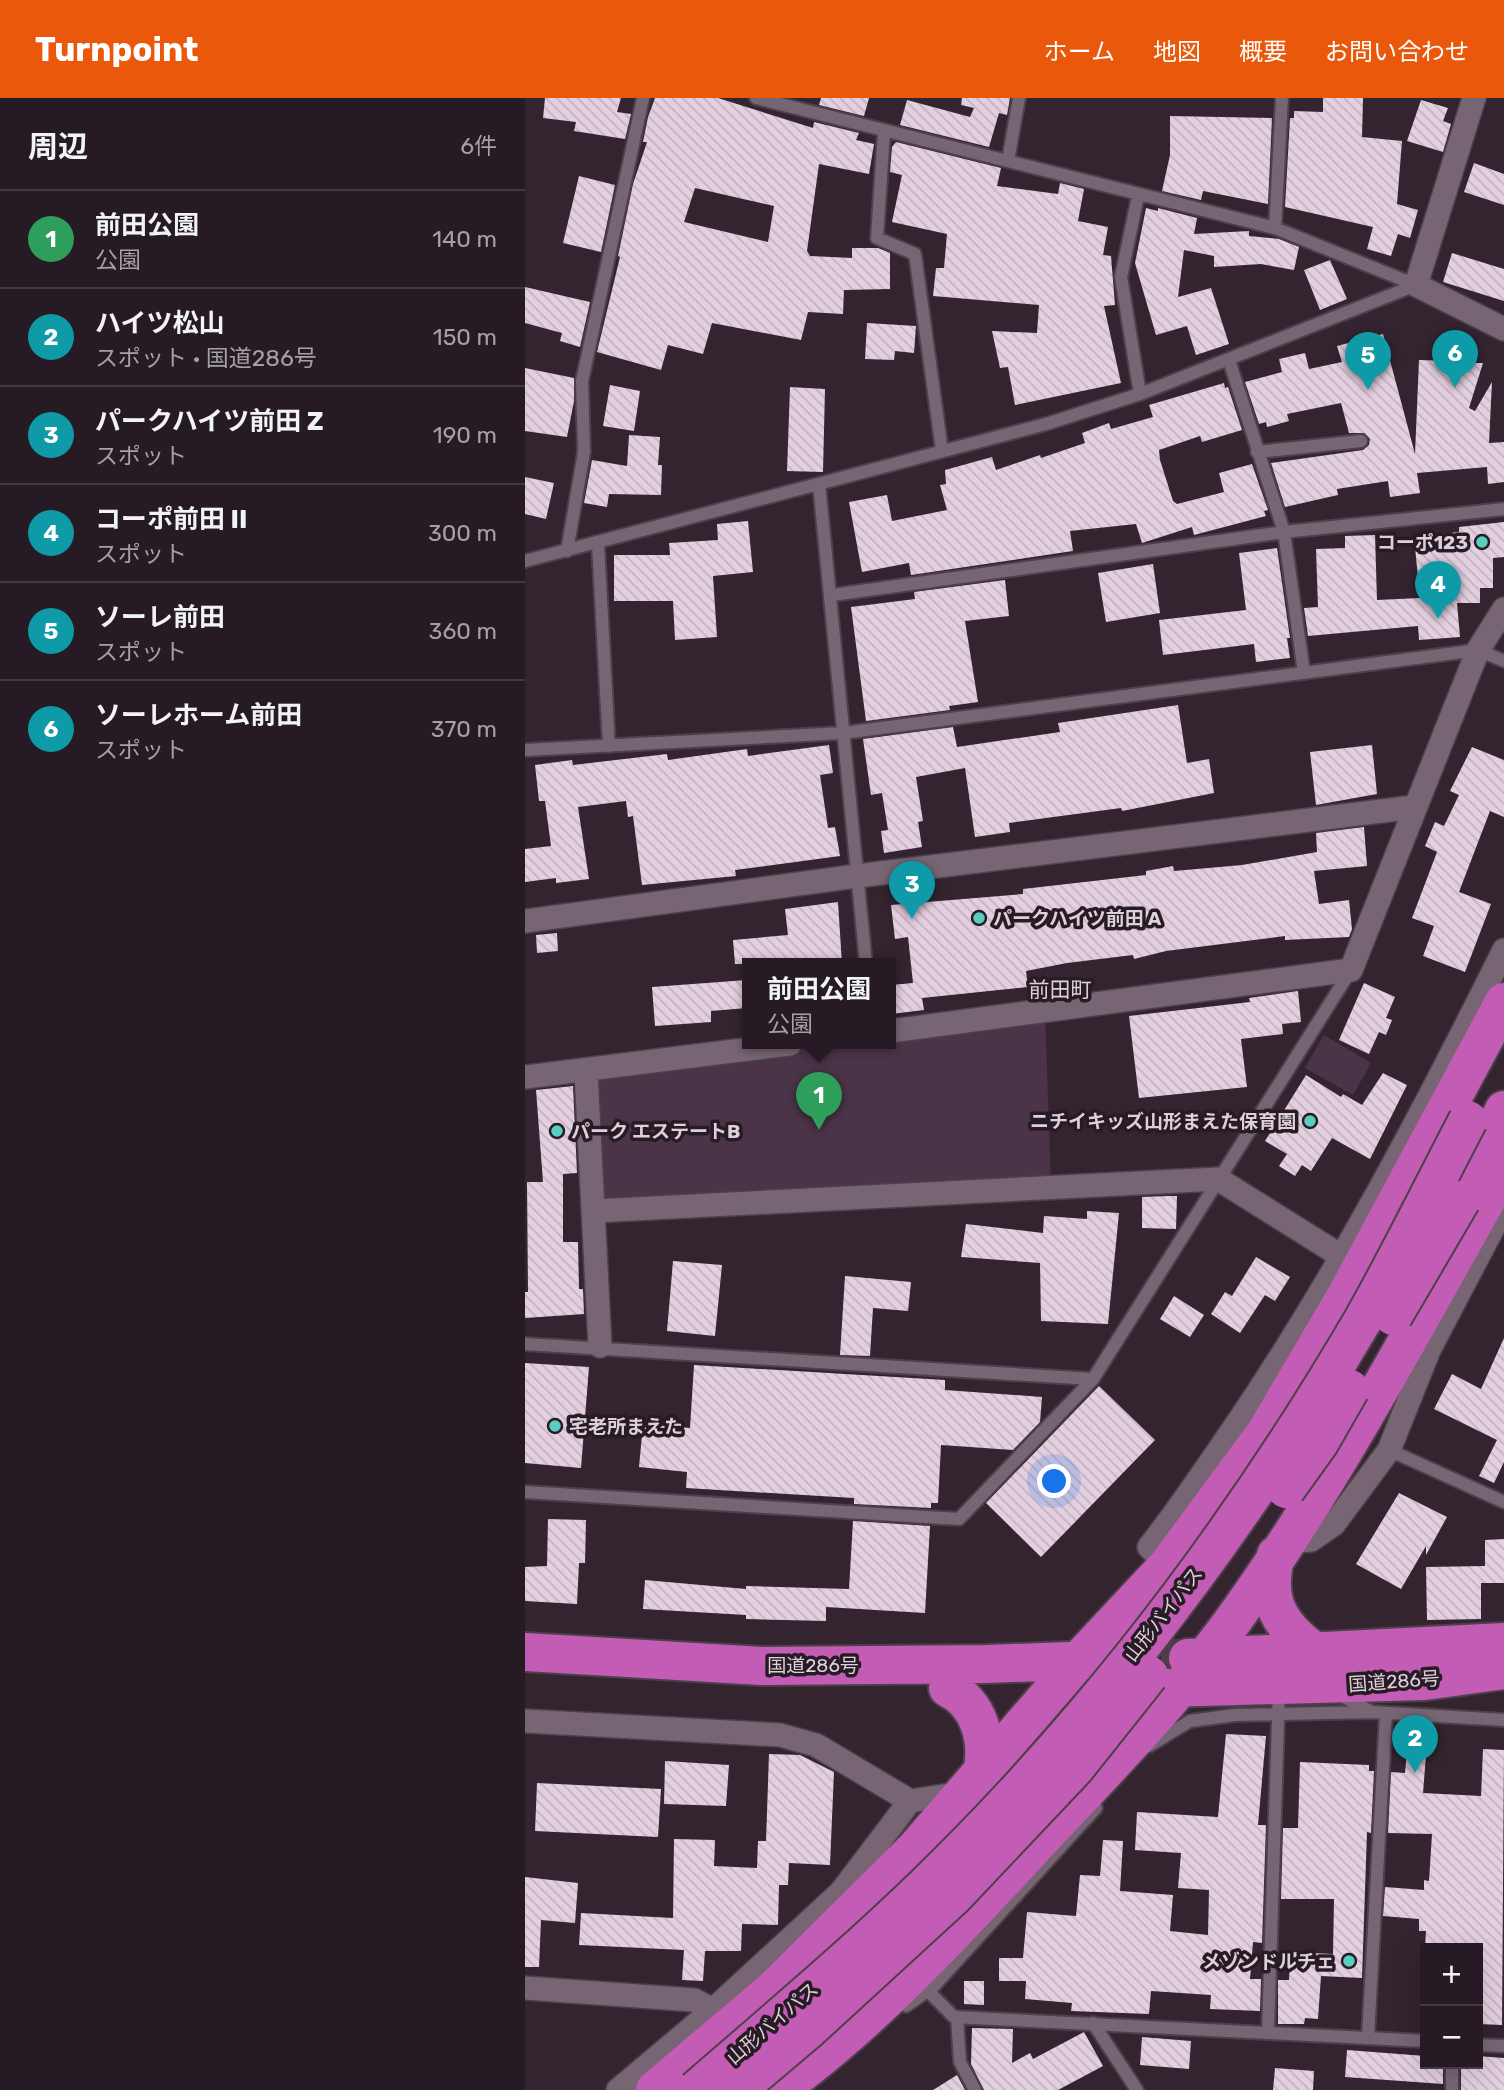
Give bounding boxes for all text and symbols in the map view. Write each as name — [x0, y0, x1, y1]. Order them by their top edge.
text: Turnpoint — [35, 30, 198, 69]
text: ホーム — [1044, 38, 1115, 66]
text: 地図 — [1153, 38, 1201, 66]
text: 概要 — [1239, 38, 1287, 66]
text: お問い合わせ — [1325, 38, 1469, 66]
text: 周辺 — [28, 129, 88, 165]
text: 6件 — [460, 132, 497, 160]
text: 前田公園 — [95, 210, 199, 241]
text: 1 — [45, 225, 57, 253]
text: 140 m — [432, 225, 497, 253]
text: 公園 — [95, 246, 141, 274]
text: ハイツ松山 — [95, 308, 224, 339]
text: 2 — [44, 323, 58, 351]
text: 150 m — [433, 323, 497, 351]
pin: 6 — [1432, 330, 1478, 388]
pin: 5 — [1345, 332, 1391, 390]
text: スポット · 国道286号 — [95, 344, 317, 372]
text: パークハイツ前田 Z — [95, 406, 324, 437]
text: 3 — [43, 421, 59, 449]
text: 190 m — [433, 421, 497, 449]
text: スポット — [95, 442, 187, 470]
text: コーポ前田 II — [95, 504, 247, 535]
text: 4 — [43, 519, 59, 547]
text: 300 m — [428, 519, 497, 547]
place label: コーポ123 — [1377, 531, 1468, 554]
marker: コーポ123 — [1474, 534, 1490, 550]
text: スポット — [95, 540, 187, 568]
pin: 4 — [1415, 561, 1461, 619]
text: ソーレ前田 — [95, 602, 225, 633]
text: 5 — [44, 617, 58, 645]
text: 360 m — [429, 617, 497, 645]
text: スポット — [95, 638, 187, 666]
text: ソーレホーム前田 — [95, 700, 302, 731]
text: 6 — [44, 715, 58, 743]
text: 370 m — [431, 715, 497, 743]
text: スポット — [95, 736, 187, 764]
pin: 3 — [889, 861, 935, 919]
place label: パークハイツ前田 A — [993, 907, 1162, 930]
marker: パークハイツ前田 A — [971, 910, 987, 926]
popup — [742, 958, 896, 1049]
text: 前田公園 — [767, 974, 871, 1005]
district label: 前田町 — [1029, 977, 1092, 1002]
text: 公園 — [767, 1010, 813, 1038]
pin: 1 — [796, 1072, 842, 1130]
place label: ニチイキッズ山形まえた保育園 — [1030, 1110, 1296, 1133]
marker: ニチイキッズ山形まえた保育園 — [1302, 1113, 1318, 1129]
place label: パーク エステートB — [571, 1120, 740, 1143]
marker: パーク エステートB — [549, 1123, 565, 1139]
place label: 宅老所まえた — [569, 1415, 683, 1438]
marker: 宅老所まえた — [547, 1418, 563, 1434]
your location — [1037, 1464, 1071, 1498]
street label: 山形バイパス — [1119, 1562, 1207, 1666]
street label: 国道286号 — [767, 1654, 859, 1677]
street label: 国道286号 — [1347, 1667, 1441, 1696]
pin: 2 — [1392, 1715, 1438, 1773]
map controls — [1420, 1943, 1483, 2069]
button: + — [1420, 1943, 1483, 2006]
place label: メゾンドルチェ — [1202, 1950, 1335, 1973]
marker: メゾンドルチェ — [1341, 1953, 1357, 1969]
street label: 山形バイパス — [722, 1977, 823, 2069]
button: − — [1420, 2006, 1483, 2069]

